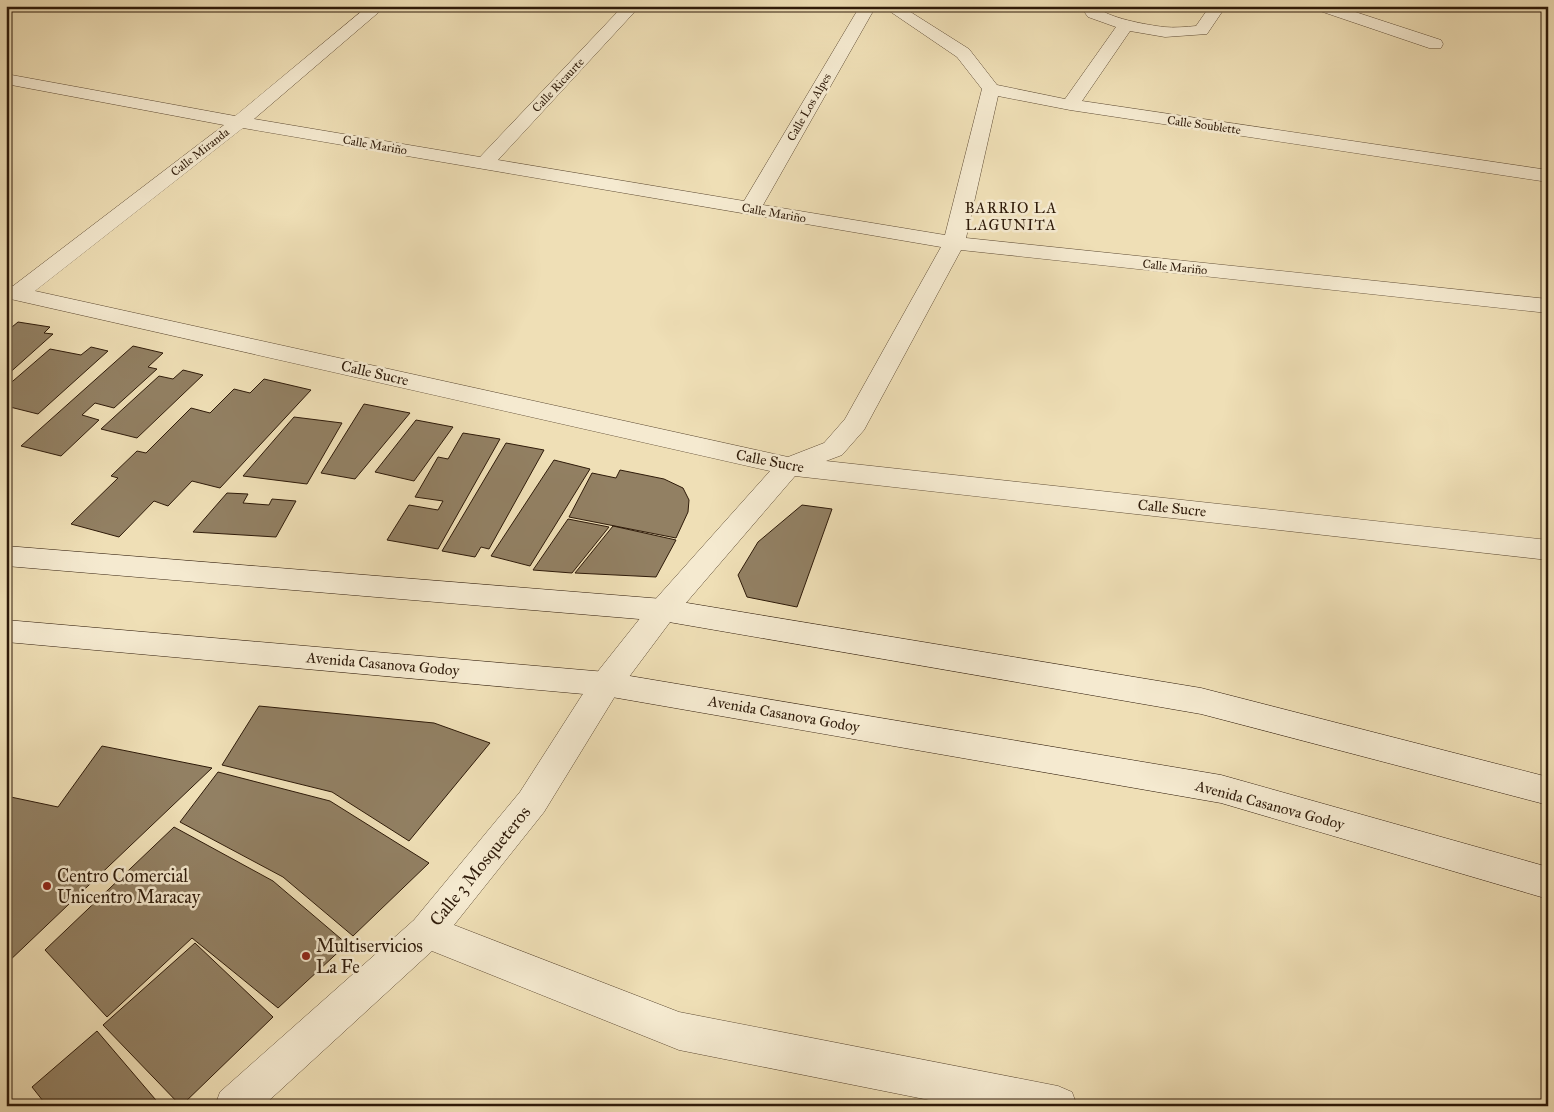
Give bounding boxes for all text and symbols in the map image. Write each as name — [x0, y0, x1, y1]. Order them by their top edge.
street label: Calle Ricaurte — [529, 55, 587, 115]
street label: Calle Los Alpes — [784, 71, 834, 143]
street label: Calle Soublette — [1166, 113, 1242, 137]
street label: Calle Miranda — [168, 124, 233, 179]
street label: Calle Mariño — [342, 132, 408, 158]
district label: BARRIO LA LAGUNITA — [965, 199, 1057, 234]
street label: Calle Mariño — [741, 200, 807, 226]
street label: Calle Mariño — [1142, 257, 1208, 277]
street label: Calle Sucre — [339, 356, 411, 390]
street label: Calle Sucre — [735, 446, 805, 476]
street label: Calle Sucre — [1137, 495, 1207, 521]
street label: Avenida Casanova Godoy — [305, 648, 461, 680]
street label: Avenida Casanova Godoy — [706, 692, 862, 736]
street label: Avenida Casanova Godoy — [1193, 776, 1347, 834]
street label: Calle 3 Mosqueteros — [425, 802, 536, 931]
place label: Centro Comercial Unicentro Maracay — [57, 865, 201, 908]
marker: Centro Comercial Unicentro Maracay — [41, 880, 53, 892]
place label: Multiservicios La Fe — [316, 935, 423, 978]
marker: Multiservicios La Fe — [300, 950, 312, 962]

